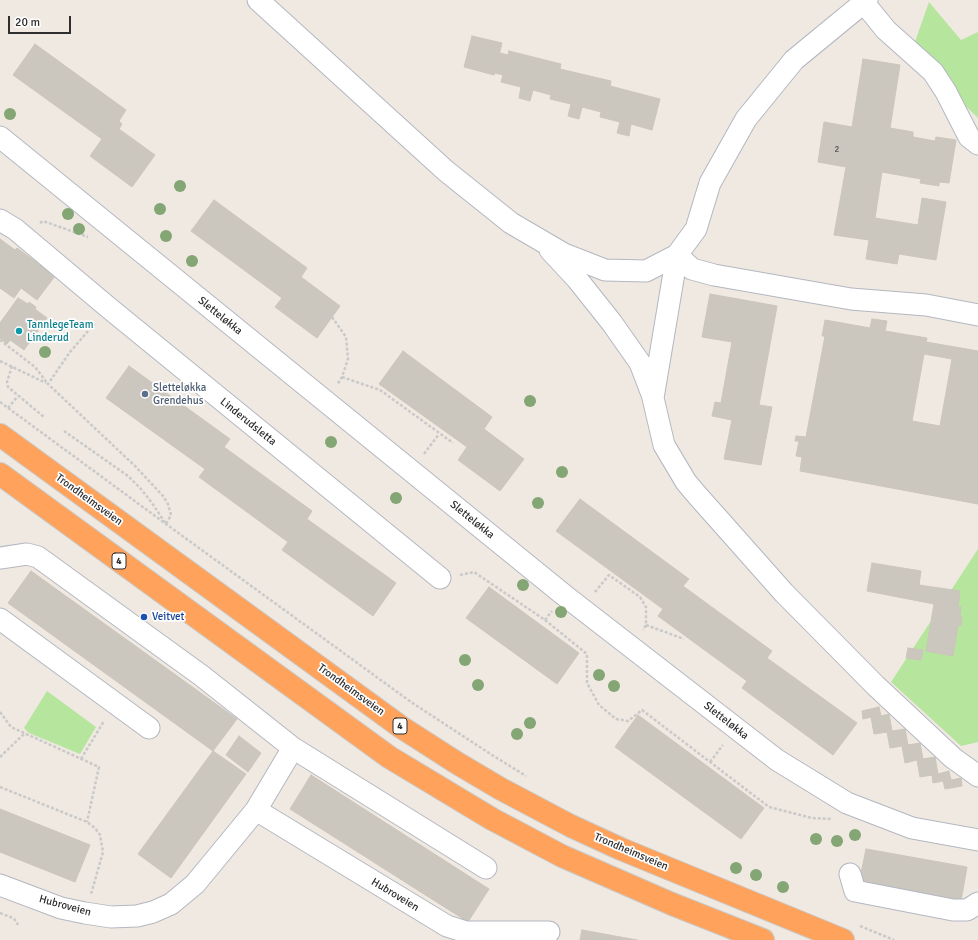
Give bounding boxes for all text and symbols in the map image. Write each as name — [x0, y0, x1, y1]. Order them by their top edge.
scale bar — [10, 8, 73, 34]
text: 20 m — [15, 15, 40, 30]
house number: 2 — [835, 145, 839, 155]
street label: Sletteløkka — [195, 294, 245, 338]
place label: TannlegeTeam Linderud — [27, 318, 93, 344]
marker: TannlegeTeam Linderud — [14, 326, 24, 336]
place label: Sletteløkka Grendehus — [153, 381, 206, 407]
marker: Sletteløkka Grendehus — [140, 389, 150, 399]
street label: Linderudsletta — [217, 395, 279, 449]
street label: Trondheimsveien — [53, 471, 125, 529]
street label: Sletteløkka — [447, 498, 497, 542]
road number: 4 — [112, 553, 126, 569]
place label: Veitvet — [152, 610, 184, 624]
marker: Veitvet — [139, 612, 149, 622]
street label: Trondheimsveien — [315, 661, 387, 719]
street label: Sletteløkka — [701, 699, 751, 743]
road number: 4 — [393, 718, 407, 734]
street label: Trondheimsveien — [592, 830, 670, 874]
street label: Hubroveien — [369, 876, 421, 914]
street label: Hubroveien — [37, 893, 93, 919]

